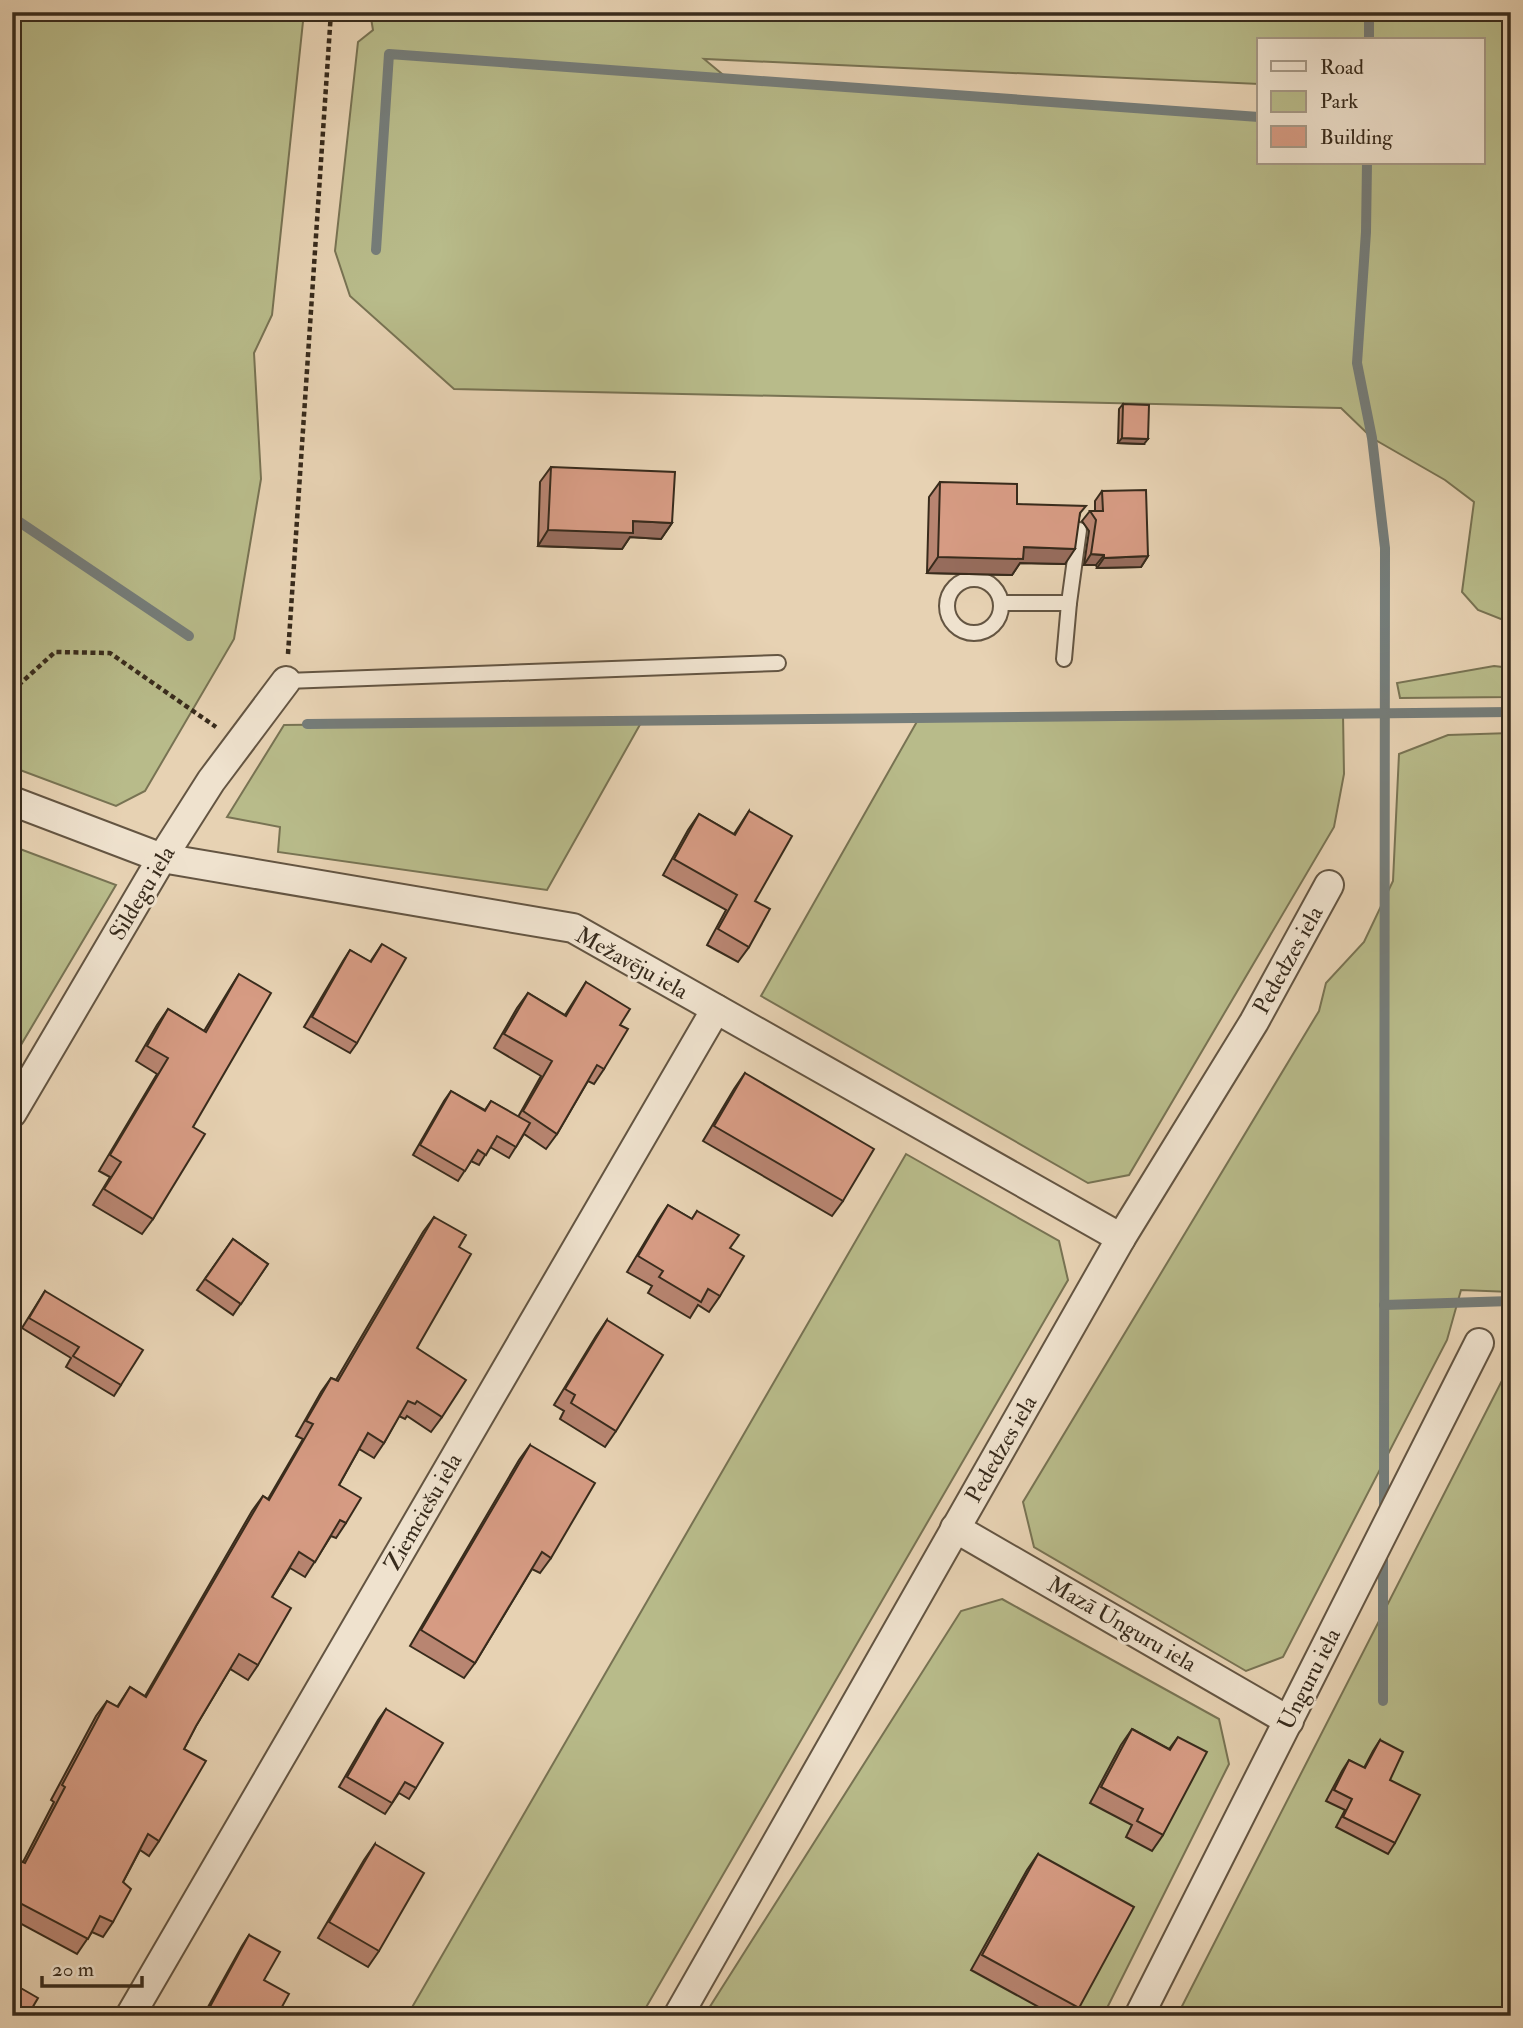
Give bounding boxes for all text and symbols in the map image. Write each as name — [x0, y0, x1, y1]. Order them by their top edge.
legend — [1257, 38, 1484, 164]
text: Road — [1320, 54, 1365, 81]
text: Park — [1320, 88, 1358, 115]
text: Building — [1320, 124, 1393, 151]
street label: Sildegu iela — [103, 840, 182, 945]
street label: Pededzes iela — [1246, 900, 1330, 1019]
street label: Mežavēju iela — [571, 920, 694, 1006]
street label: Pededzes iela — [959, 1390, 1044, 1508]
street label: Ziemciešu iela — [378, 1447, 469, 1576]
street label: Mazā Unguru iela — [1042, 1570, 1202, 1679]
street label: Unguru iela — [1271, 1623, 1347, 1735]
scale bar — [42, 1944, 142, 1988]
text: 20 m — [52, 1956, 94, 1983]

